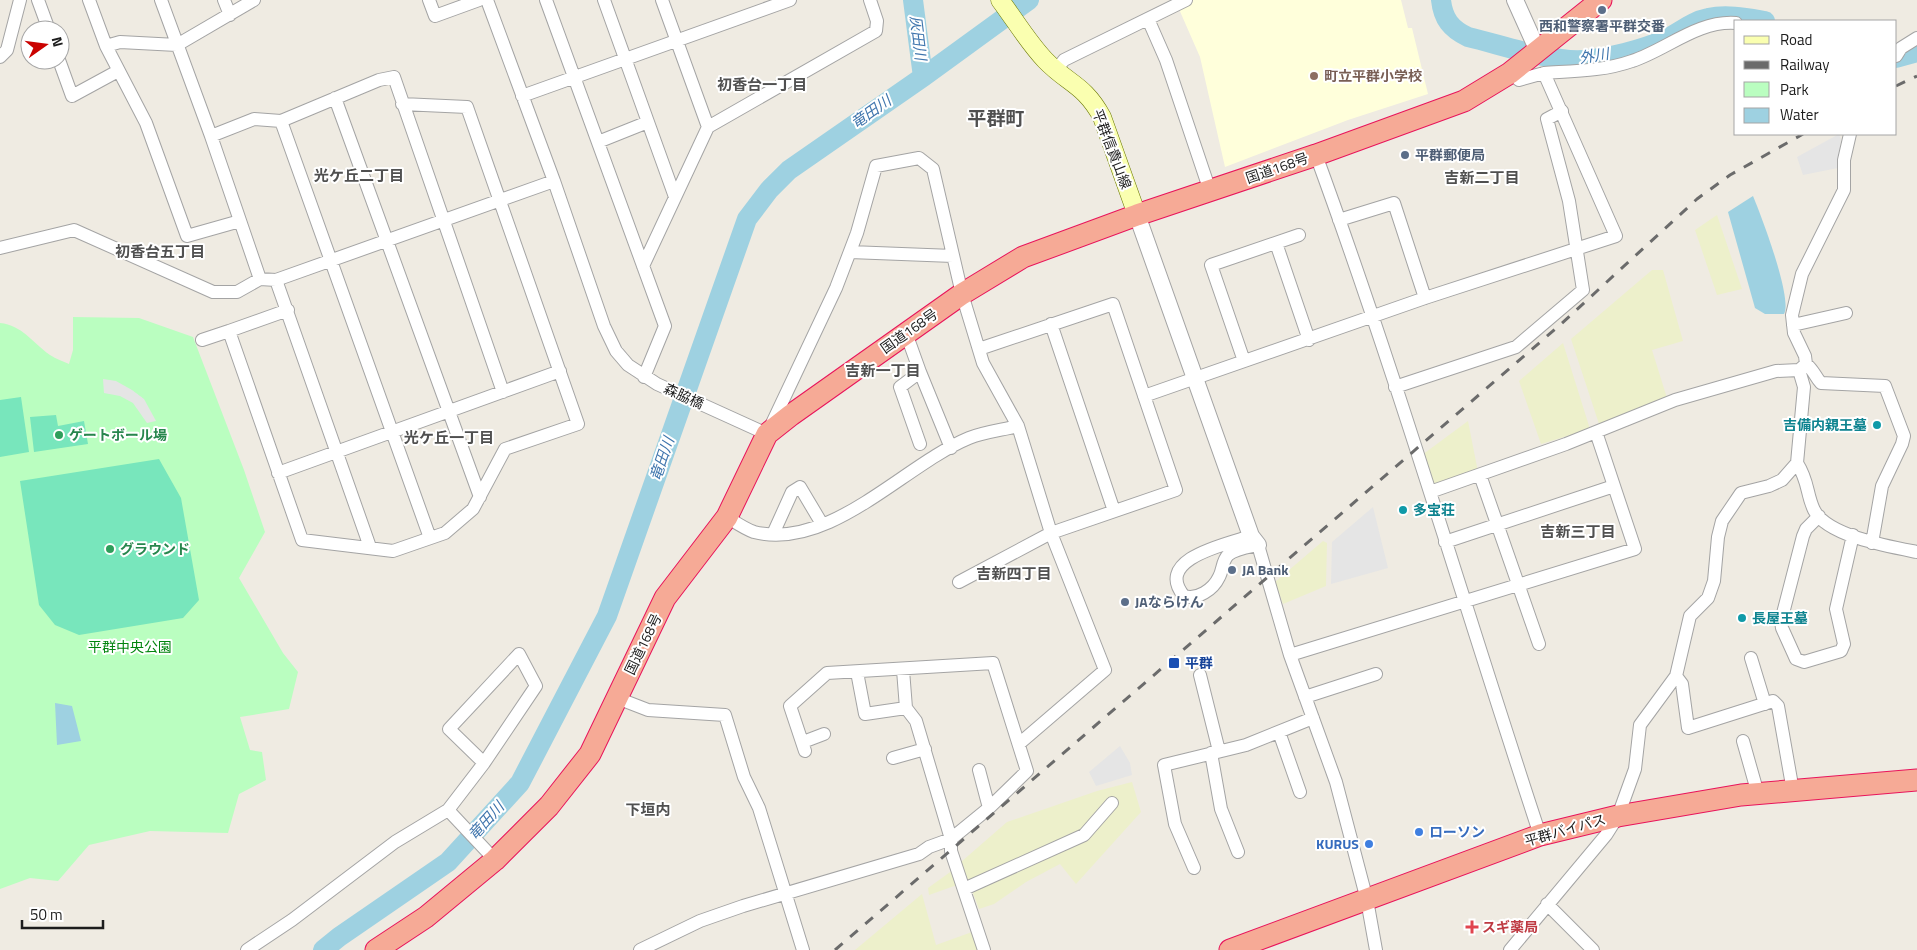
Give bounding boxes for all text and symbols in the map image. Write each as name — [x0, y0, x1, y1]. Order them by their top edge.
marker: 西和警察署平群交番 — [1596, 4, 1608, 16]
water label: 灰田川 — [904, 14, 933, 64]
place label: 西和警察署平群交番 — [1539, 15, 1665, 36]
north arrow — [20, 20, 70, 70]
legend — [1734, 20, 1897, 135]
text: Road — [1780, 28, 1812, 51]
text: N — [47, 34, 69, 49]
water label: 外川 — [1577, 41, 1613, 69]
text: Railway — [1780, 53, 1830, 76]
place label: 町立平群小学校 — [1324, 65, 1422, 86]
marker: 町立平群小学校 — [1308, 70, 1320, 82]
district label: 初香台一丁目 — [717, 73, 807, 96]
text: Park — [1780, 78, 1809, 101]
water label: 竜田川 — [846, 88, 897, 134]
district label: 平群町 — [967, 103, 1025, 132]
text: Water — [1780, 103, 1819, 126]
street label: 平群信貴山線 — [1088, 106, 1137, 192]
place label: 平群郵便局 — [1415, 144, 1485, 165]
street label: 国道168号 — [1242, 147, 1311, 188]
marker: 平群郵便局 — [1399, 149, 1411, 161]
district label: 光ケ丘二丁目 — [314, 164, 404, 187]
district label: 吉新二丁目 — [1444, 166, 1520, 189]
district label: 初香台五丁目 — [115, 240, 205, 263]
street label: 国道168号 — [876, 303, 942, 358]
district label: 吉新一丁目 — [845, 359, 921, 382]
street label: 森脇橋 — [661, 377, 708, 414]
place label: 吉備内親王墓 — [1783, 414, 1867, 435]
marker: 吉備内親王墓 — [1871, 419, 1883, 431]
place label: ゲートボール場 — [69, 424, 167, 445]
district label: 光ケ丘一丁目 — [404, 426, 494, 449]
marker: ゲートボール場 — [53, 429, 65, 441]
water label: 竜田川 — [643, 432, 680, 484]
place label: 多宝荘 — [1413, 499, 1455, 520]
marker: 多宝荘 — [1397, 504, 1409, 516]
district label: 吉新三丁目 — [1540, 520, 1616, 543]
place label: グラウンド — [120, 538, 190, 559]
marker: グラウンド — [104, 543, 116, 555]
place label: JA Bank — [1242, 559, 1289, 580]
district label: 吉新四丁目 — [976, 562, 1052, 585]
marker: JA Bank — [1226, 564, 1238, 576]
place label: JAならけん — [1135, 591, 1204, 612]
marker: JAならけん — [1119, 596, 1131, 608]
place label: 長屋王墓 — [1752, 607, 1808, 628]
street label: 国道168号 — [619, 610, 666, 678]
marker: 長屋王墓 — [1736, 612, 1748, 624]
park label: 平群中央公園 — [88, 636, 172, 657]
place label: 平群 — [1185, 652, 1213, 673]
marker: 平群 — [1167, 656, 1181, 670]
water label: 竜田川 — [462, 795, 511, 845]
district label: 下垣内 — [625, 798, 671, 821]
street label: 平群バイパス — [1522, 808, 1608, 851]
place label: ローソン — [1429, 821, 1485, 842]
marker: ローソン — [1413, 826, 1425, 838]
place label: KURUS — [1316, 833, 1359, 854]
marker: KURUS — [1363, 838, 1375, 850]
scale bar — [22, 898, 104, 930]
text: 50 m — [30, 903, 63, 926]
place label: スギ薬局 — [1482, 916, 1538, 937]
marker: スギ薬局 — [1466, 921, 1478, 933]

